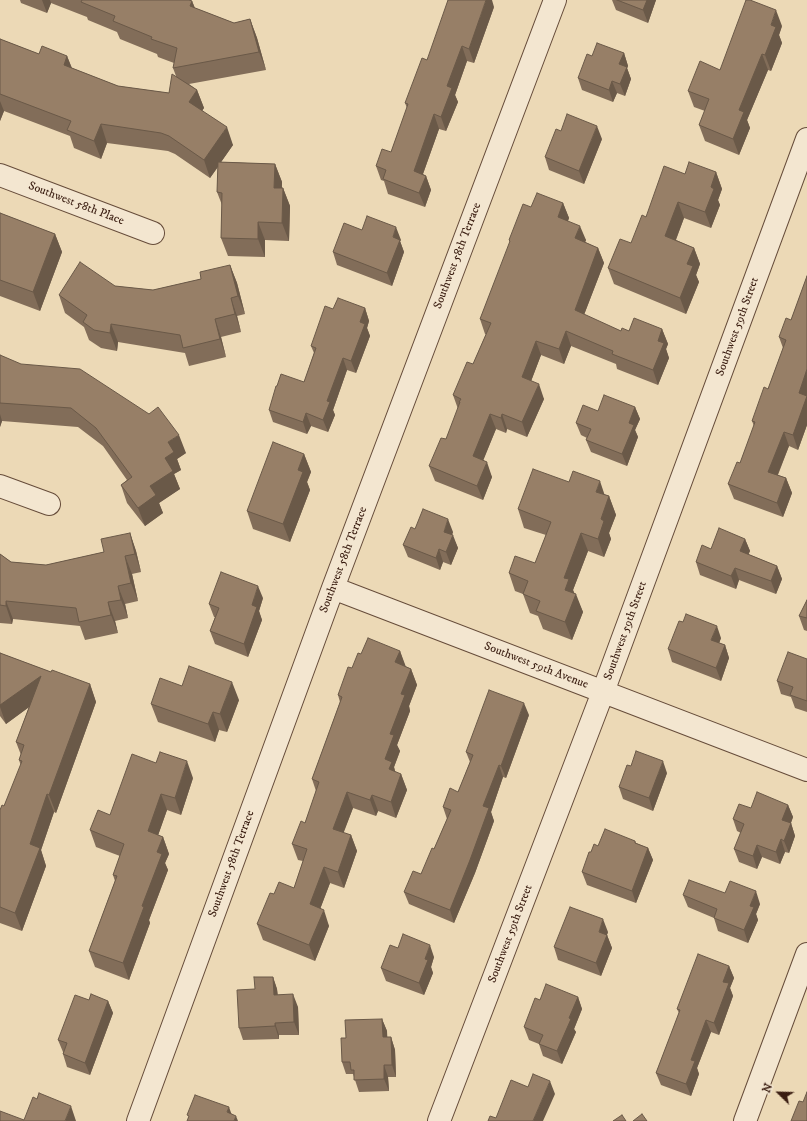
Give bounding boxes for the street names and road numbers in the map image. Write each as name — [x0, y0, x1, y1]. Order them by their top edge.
street label: Southwest 58th Place — [26, 179, 126, 229]
street label: Southwest 58th Terrace — [431, 201, 485, 311]
street label: Southwest 59th Street — [713, 276, 763, 378]
street label: Southwest 58th Terrace — [317, 505, 371, 615]
street label: Southwest 59th Street — [601, 580, 651, 682]
street label: Southwest 59th Avenue — [482, 640, 590, 692]
street label: Southwest 58th Terrace — [206, 809, 258, 919]
street label: Southwest 59th Street — [486, 883, 536, 985]

